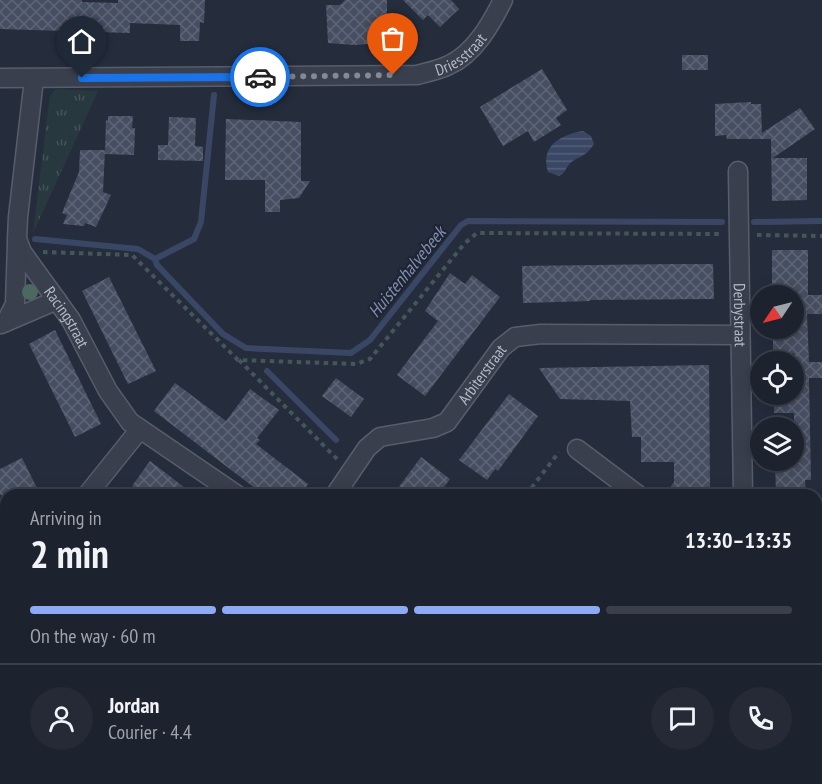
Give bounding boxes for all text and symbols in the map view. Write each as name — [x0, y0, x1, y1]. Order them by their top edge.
pin — [367, 13, 418, 75]
pin — [56, 16, 107, 78]
icon: bag — [376, 22, 409, 55]
icon: home — [65, 25, 98, 58]
street label: Driesstraat — [432, 29, 491, 80]
courier — [230, 47, 290, 107]
icon: car — [244, 61, 277, 94]
water label: Huistenhalvebeek — [363, 220, 452, 322]
street label: Racingstraat — [40, 282, 94, 351]
street label: Derbystraat — [730, 283, 751, 348]
north arrow — [750, 285, 804, 339]
map controls — [750, 285, 804, 471]
street label: Arbiterstraat — [453, 340, 511, 408]
button: locate — [750, 351, 804, 405]
button: layers — [750, 417, 804, 471]
text: Arriving in — [30, 505, 102, 531]
text: 13:30–13:35 — [685, 526, 792, 554]
text: 2 min — [30, 528, 109, 579]
text: On the way · 60 m — [30, 623, 156, 649]
button: person — [30, 687, 93, 750]
button: chat — [651, 687, 714, 750]
button: phone — [729, 687, 792, 750]
text: Jordan — [108, 691, 159, 719]
text: Courier · 4.4 — [108, 719, 192, 745]

